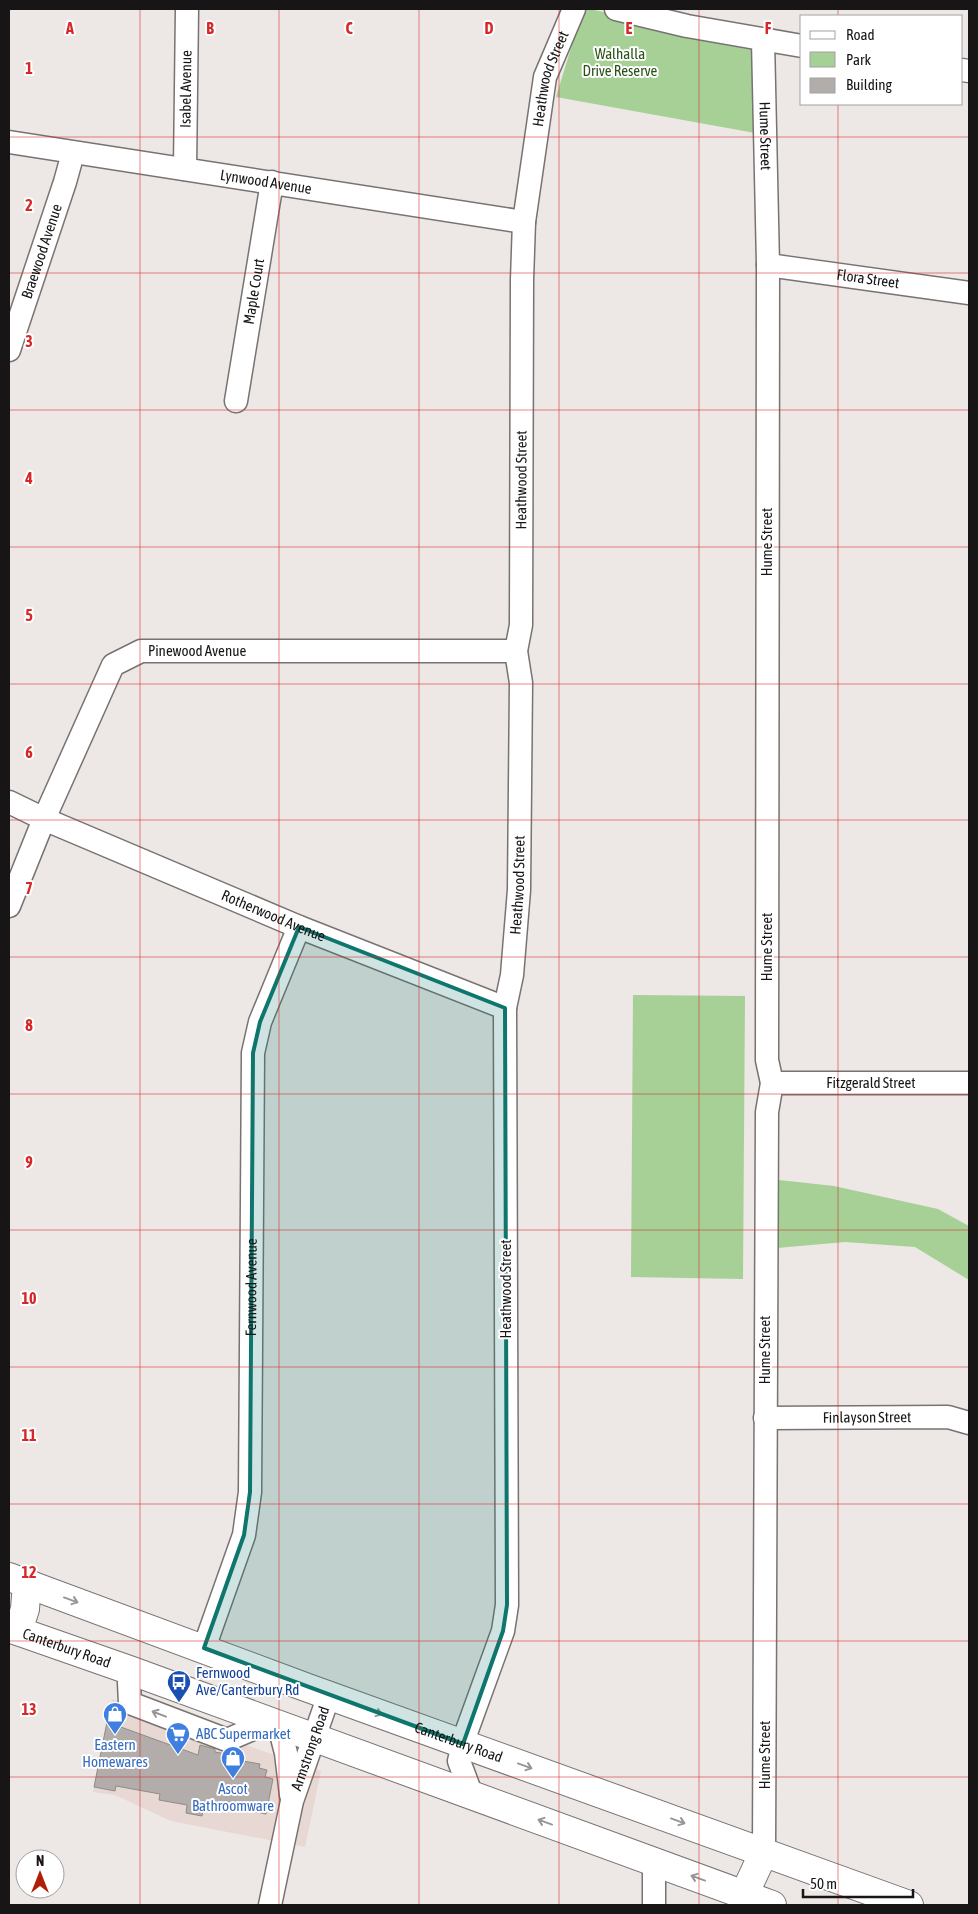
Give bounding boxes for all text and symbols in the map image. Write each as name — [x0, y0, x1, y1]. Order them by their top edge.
legend — [800, 15, 963, 105]
text: A — [65, 19, 74, 37]
text: B — [206, 19, 214, 37]
text: C — [345, 19, 353, 37]
text: D — [485, 19, 494, 37]
text: E — [626, 19, 633, 37]
text: F — [765, 19, 772, 37]
text: Road — [846, 26, 875, 43]
street label: Heathwood Street — [529, 28, 572, 128]
park label: Walhalla Drive Reserve — [583, 45, 658, 79]
street label: Isabel Avenue — [177, 50, 194, 128]
text: Park — [846, 51, 871, 68]
text: 1 — [25, 59, 33, 77]
text: Building — [846, 76, 892, 93]
street label: Hume Street — [756, 101, 775, 170]
street label: Lynwood Avenue — [219, 166, 313, 197]
text: 2 — [25, 196, 33, 214]
street label: Braewood Avenue — [18, 202, 65, 301]
street label: Maple Court — [240, 257, 267, 326]
street label: Flora Street — [836, 266, 901, 291]
text: 3 — [25, 332, 33, 350]
street label: Heathwood Street — [512, 430, 530, 530]
text: 4 — [24, 469, 33, 487]
street label: Hume Street — [758, 508, 775, 576]
text: 5 — [25, 606, 33, 624]
street label: Pinewood Avenue — [148, 642, 246, 659]
text: 6 — [25, 743, 33, 761]
street label: Heathwood Street — [506, 835, 528, 935]
text: 7 — [25, 879, 33, 897]
street label: Rotherwood Avenue — [219, 886, 328, 945]
street label: Hume Street — [758, 913, 775, 981]
text: 8 — [25, 1016, 33, 1034]
street label: Fitzgerald Street — [826, 1074, 916, 1091]
text: 9 — [25, 1153, 33, 1171]
street label: Fernwood Avenue — [242, 1238, 260, 1336]
street label: Heathwood Street — [497, 1239, 514, 1339]
text: 10 — [21, 1289, 37, 1307]
street label: Hume Street — [756, 1316, 773, 1384]
street label: Finlayson Street — [823, 1408, 911, 1426]
text: 11 — [21, 1426, 37, 1444]
text: 12 — [21, 1563, 37, 1581]
one-way arrow — [63, 1596, 78, 1605]
street label: Canterbury Road — [20, 1624, 113, 1671]
place label: Fernwood Ave/Canterbury Rd — [196, 1664, 299, 1698]
bus stop icon: Fernwood Ave/Canterbury Rd — [166, 1669, 192, 1703]
text: 13 — [21, 1700, 37, 1718]
shop icon: Eastern Homewares — [102, 1701, 128, 1735]
street label: Armstrong Road — [287, 1704, 332, 1793]
one-way arrow — [367, 1708, 382, 1717]
one-way arrow — [151, 1709, 167, 1718]
street label: Canterbury Road — [412, 1718, 505, 1766]
supermarket icon: ABC Supermarket — [165, 1721, 191, 1755]
street label: Hume Street — [756, 1721, 773, 1789]
place label: ABC Supermarket — [196, 1725, 291, 1742]
place label: Eastern Homewares — [82, 1736, 148, 1770]
shop icon: Ascot Bathroomware — [220, 1745, 246, 1779]
one-way arrow — [517, 1762, 533, 1771]
place label: Ascot Bathroomware — [192, 1780, 274, 1814]
one-way arrow — [538, 1817, 554, 1826]
one-way arrow — [670, 1817, 686, 1826]
north arrow — [15, 1849, 65, 1899]
text: N — [36, 1853, 44, 1869]
scale bar — [803, 1866, 913, 1898]
one-way arrow — [691, 1873, 706, 1882]
text: 50 m — [810, 1875, 837, 1892]

